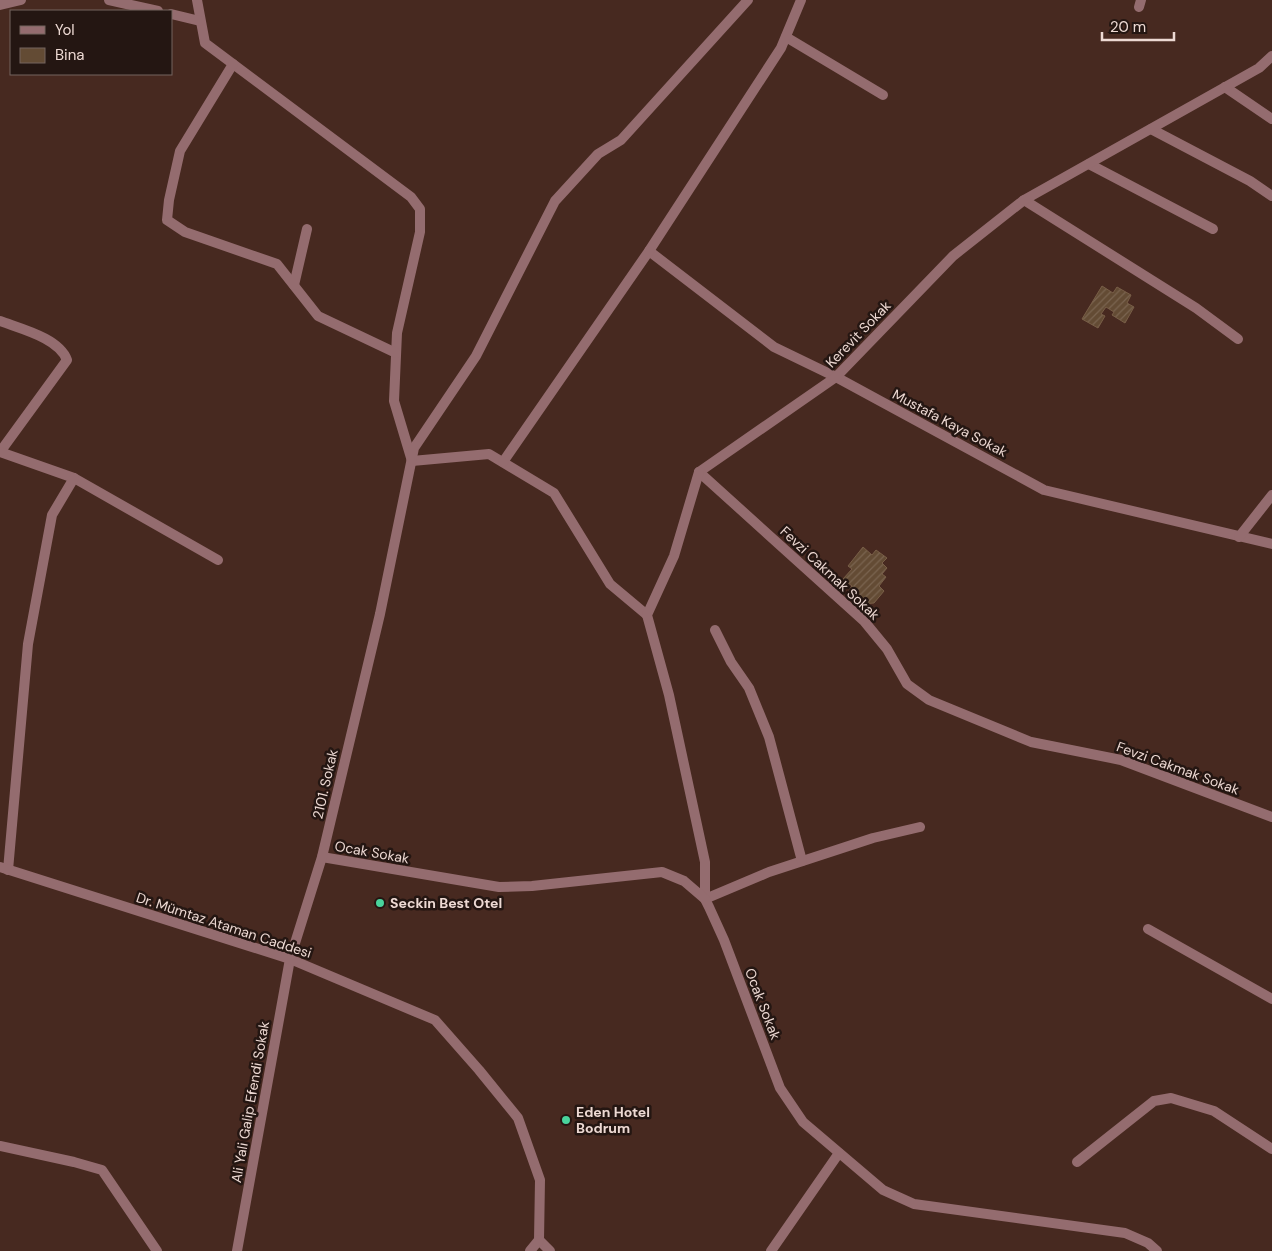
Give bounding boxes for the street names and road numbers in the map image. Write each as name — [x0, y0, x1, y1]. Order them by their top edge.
street label: Kerevit Sokak — [822, 297, 894, 371]
street label: Mustafa Kaya Sokak — [889, 385, 1011, 461]
street label: Fevzi Cakmak Sokak — [777, 522, 883, 624]
street label: Fevzi Cakmak Sokak — [1114, 737, 1242, 799]
street label: 2101. Sokak — [308, 747, 342, 821]
street label: Ocak Sokak — [333, 837, 411, 867]
street label: Dr. Mümtaz Ataman Caddesi — [134, 888, 314, 962]
street label: Ocak Sokak — [741, 966, 785, 1042]
street label: Ali Yali Galip Efendi Sokak — [227, 1020, 273, 1184]

